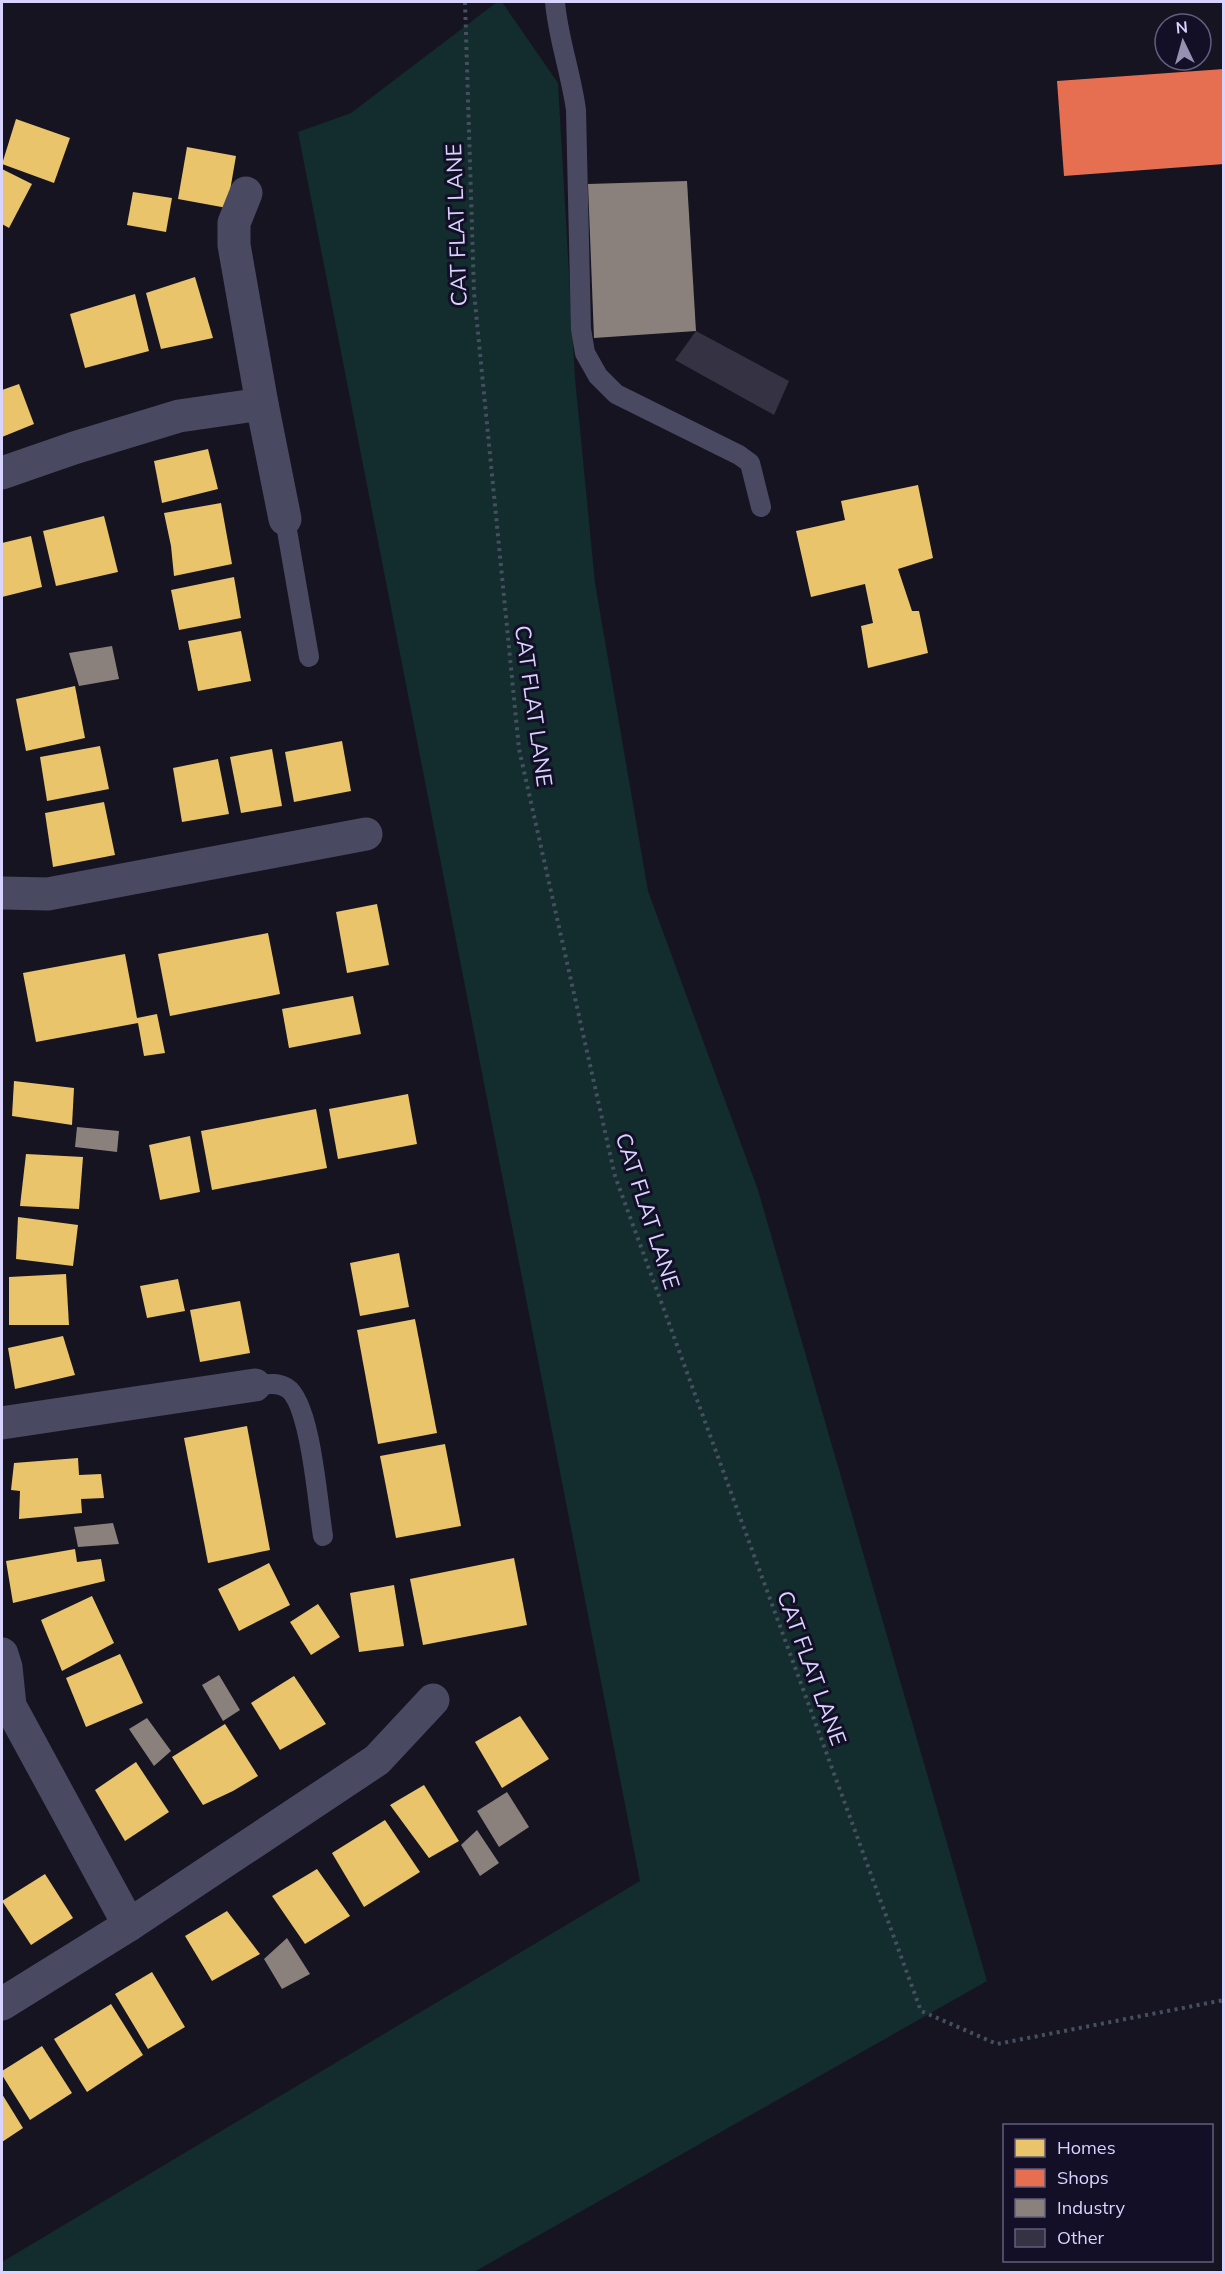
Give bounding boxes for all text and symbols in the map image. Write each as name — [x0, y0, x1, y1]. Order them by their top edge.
north arrow — [1153, 12, 1213, 72]
text: N — [1175, 17, 1189, 38]
street label: CAT FLAT LANE — [439, 143, 473, 307]
street label: CAT FLAT LANE — [509, 623, 559, 789]
street label: CAT FLAT LANE — [610, 1129, 686, 1293]
street label: CAT FLAT LANE — [771, 1587, 853, 1749]
legend — [1003, 2124, 1213, 2262]
text: Homes — [1057, 2136, 1116, 2159]
text: Shops — [1057, 2166, 1109, 2189]
text: Industry — [1057, 2196, 1126, 2219]
text: Other — [1057, 2226, 1105, 2249]

